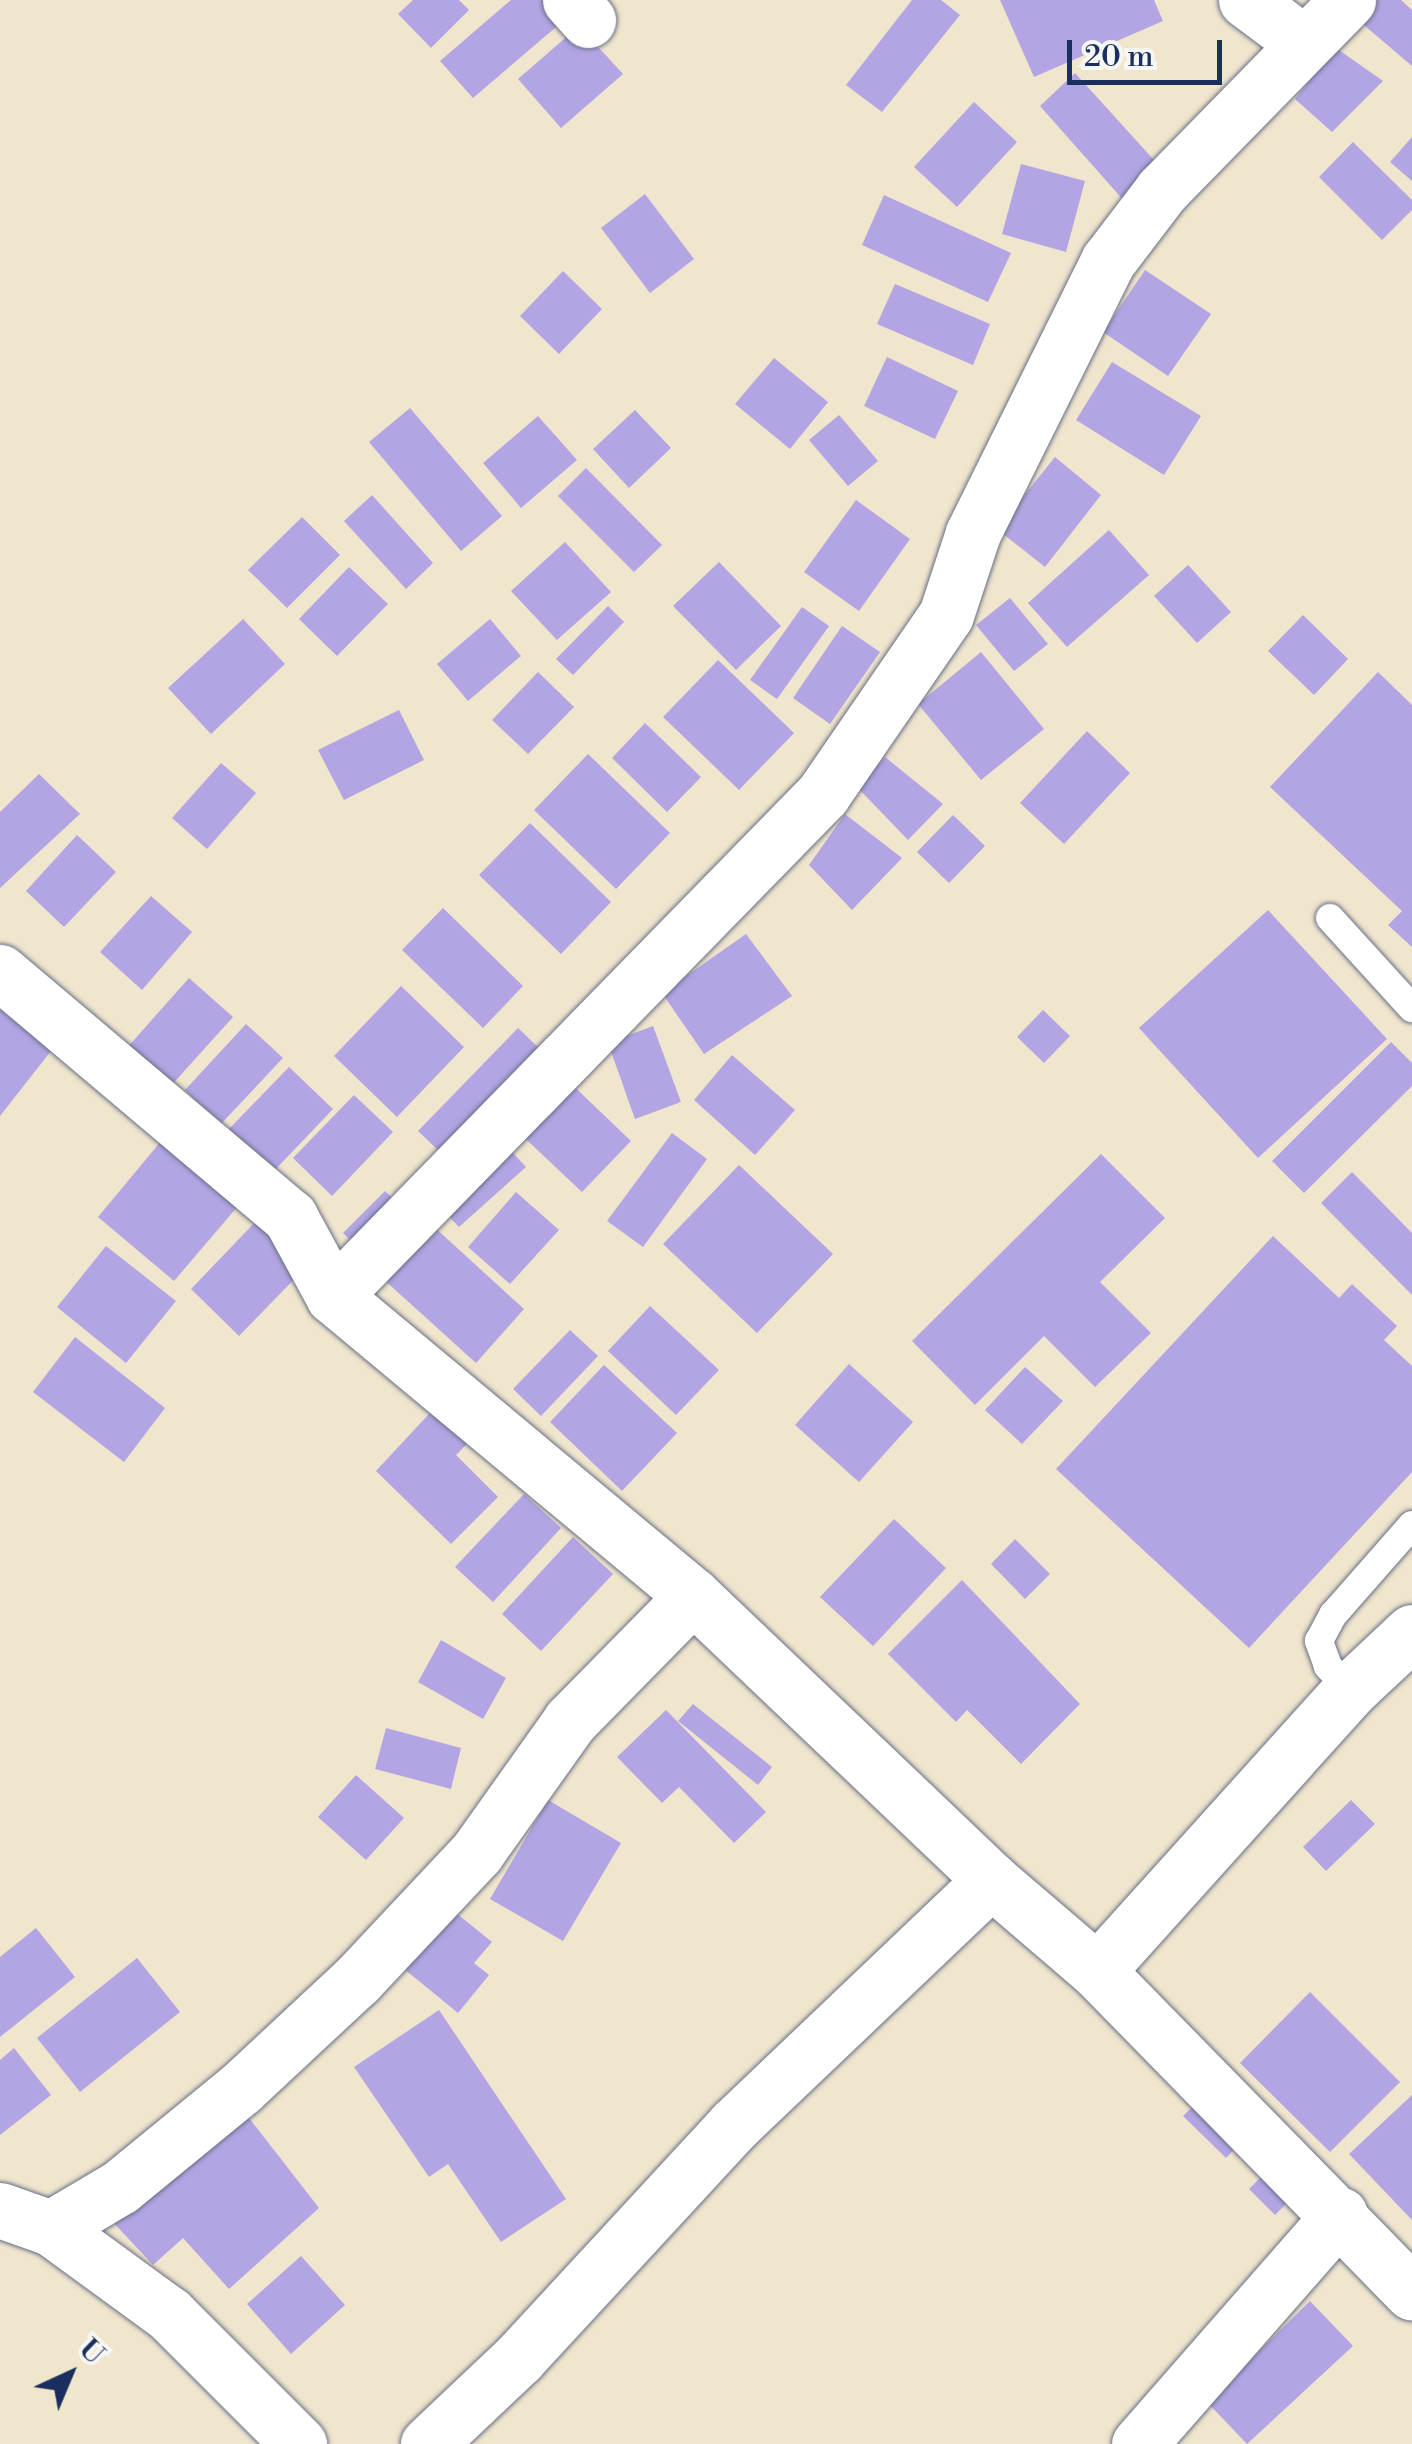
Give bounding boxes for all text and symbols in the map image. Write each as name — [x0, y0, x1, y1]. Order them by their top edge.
scale bar — [1072, 20, 1227, 82]
text: 20 m — [1084, 38, 1153, 76]
north arrow — [20, 2324, 120, 2424]
text: U — [71, 2332, 111, 2372]

